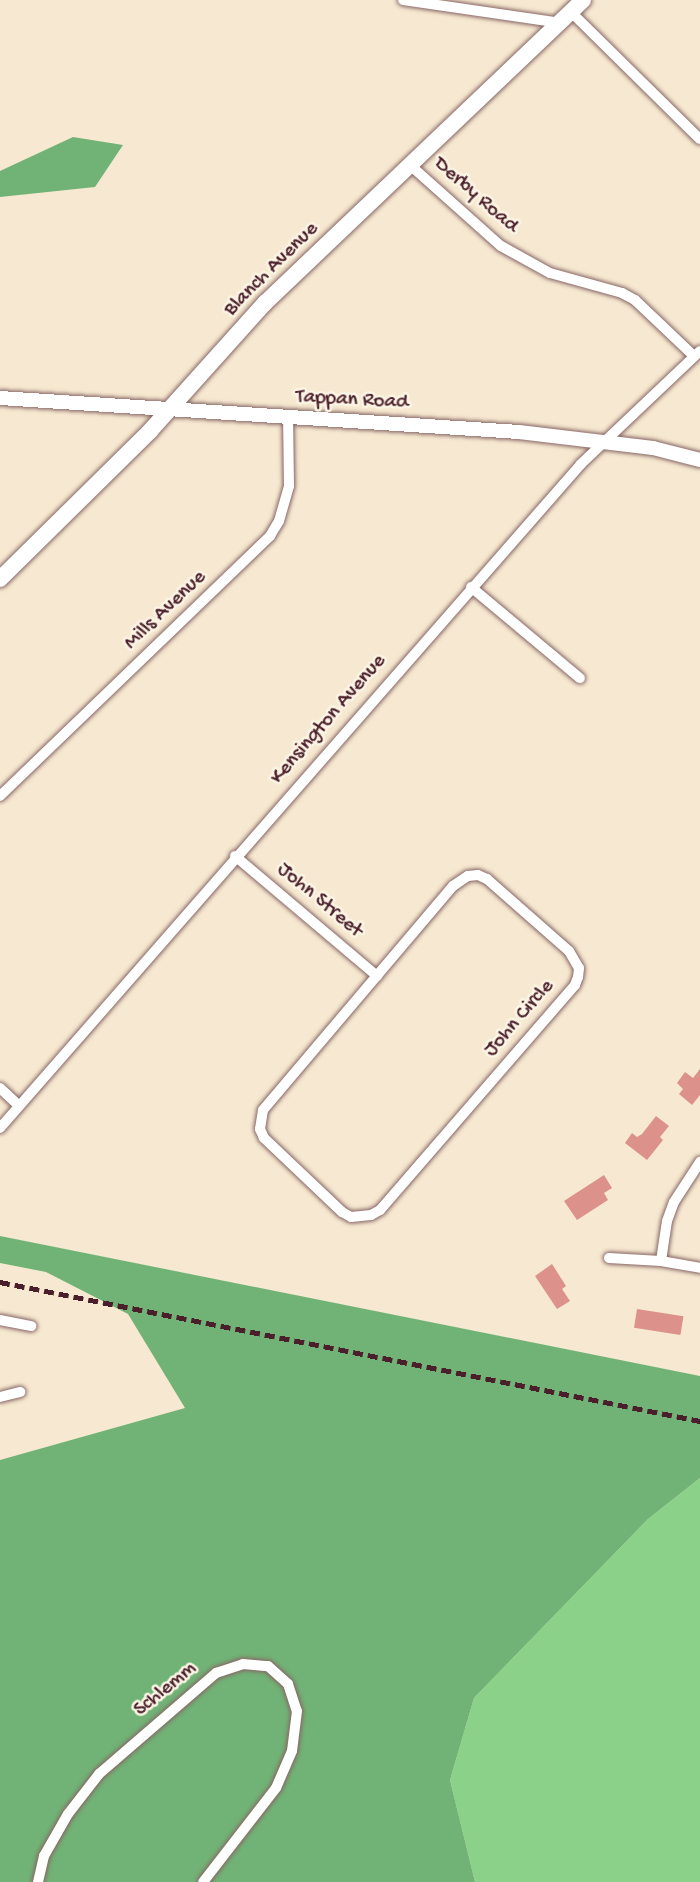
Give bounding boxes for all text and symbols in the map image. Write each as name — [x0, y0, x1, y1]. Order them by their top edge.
street label: Derby Road — [427, 152, 523, 240]
street label: Blanch Avenue — [219, 217, 325, 323]
street label: Tappan Road — [295, 385, 409, 417]
street label: Mills Avenue — [120, 566, 212, 656]
street label: Kensington Avenue — [266, 650, 392, 790]
street label: John Street — [271, 858, 367, 944]
street label: John Circle — [480, 975, 560, 1063]
street label: Schlemm — [130, 1657, 202, 1723]

